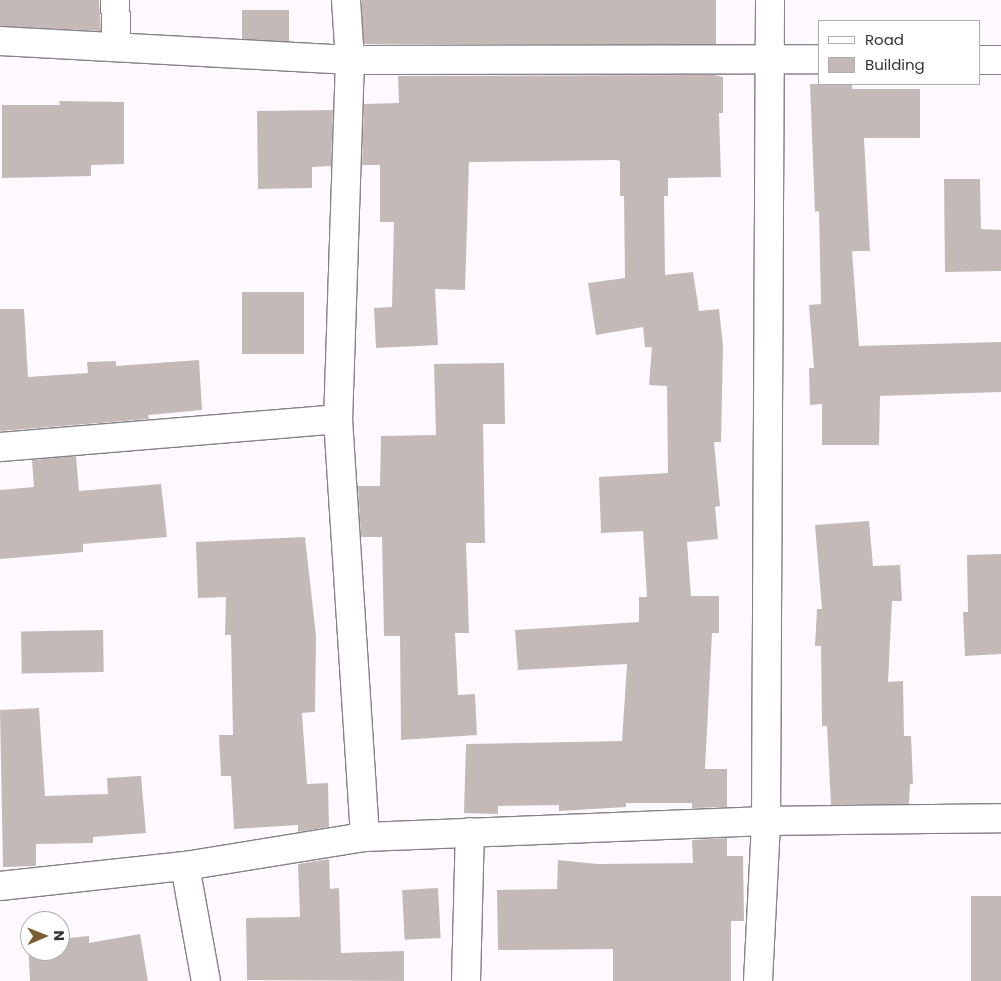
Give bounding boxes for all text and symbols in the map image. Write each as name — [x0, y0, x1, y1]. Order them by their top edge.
legend — [818, 20, 981, 85]
text: Road — [865, 29, 904, 50]
text: Building — [865, 54, 925, 75]
north arrow — [20, 911, 70, 961]
text: N — [49, 930, 69, 941]

